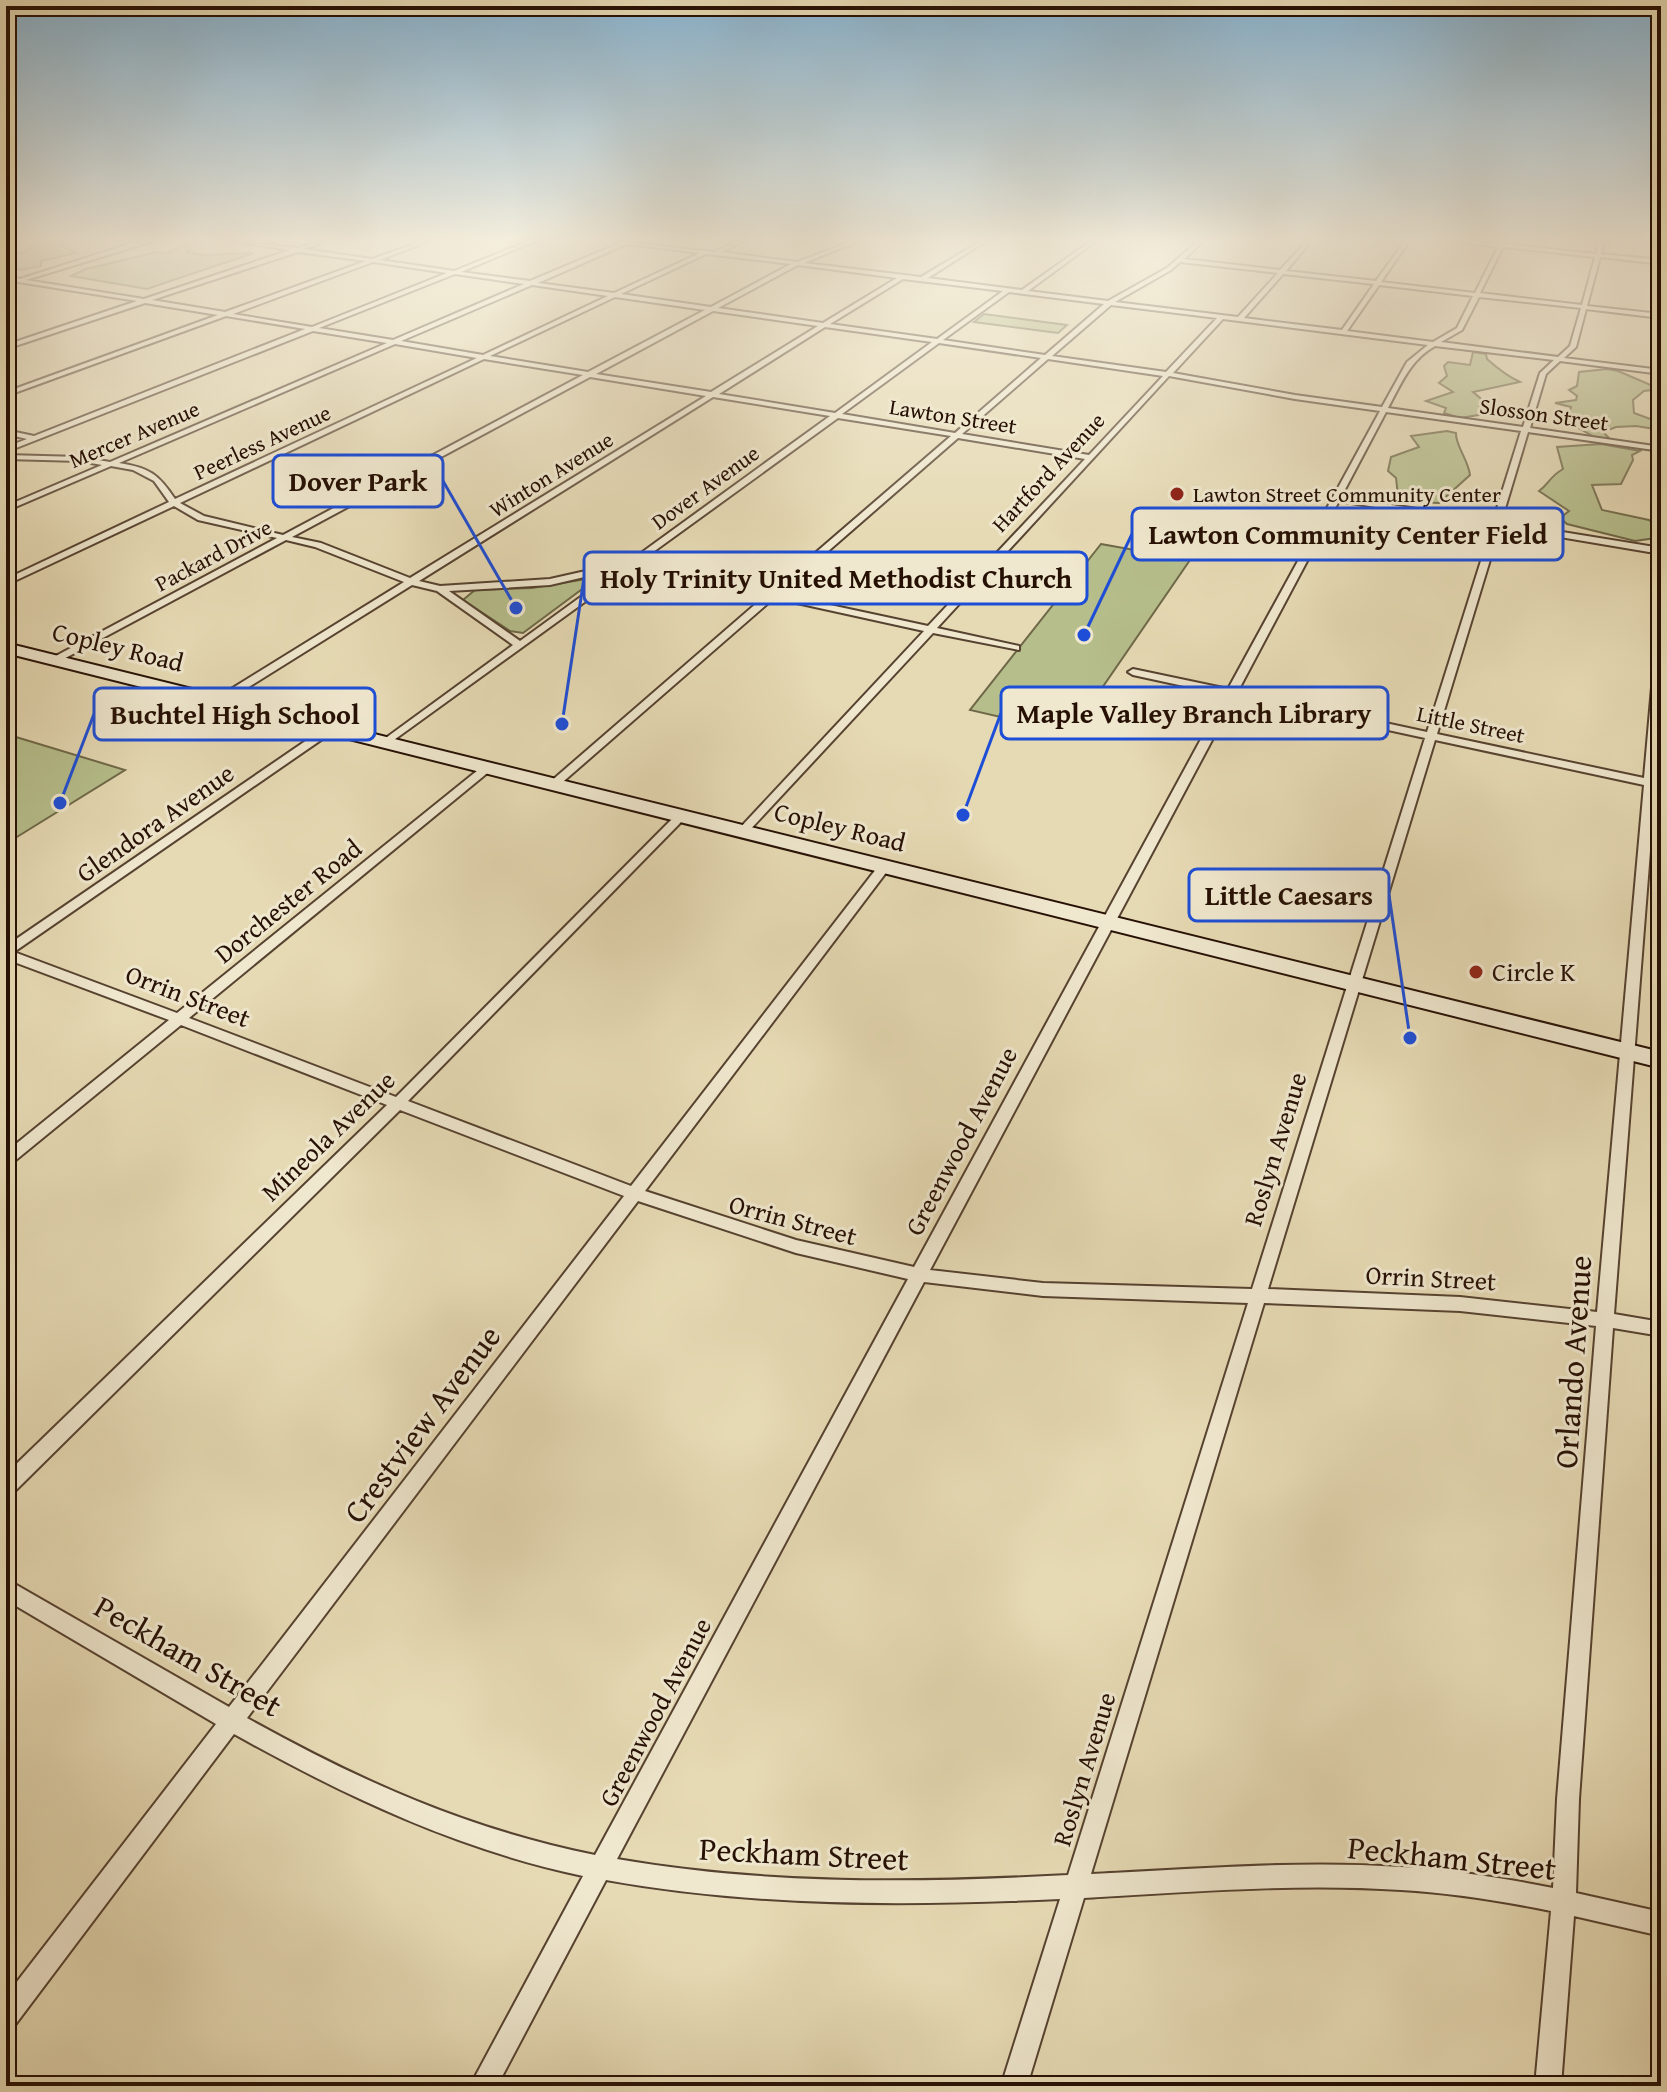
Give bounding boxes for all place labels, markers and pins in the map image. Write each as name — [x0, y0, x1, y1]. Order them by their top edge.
callout: Dover Park — [273, 455, 443, 507]
place label: Lawton Street Community Center — [1193, 478, 1501, 510]
marker: Lawton Street Community Center — [1168, 485, 1186, 503]
callout: Lawton Community Center Field — [1132, 508, 1563, 560]
callout: Holy Trinity United Methodist Church — [584, 552, 1087, 604]
callout: Maple Valley Branch Library — [1001, 687, 1388, 739]
callout: Buchtel High School — [94, 688, 375, 740]
callout: Little Caesars — [1189, 869, 1389, 921]
place label: Circle K — [1492, 952, 1576, 991]
marker: Circle K — [1467, 963, 1485, 981]

